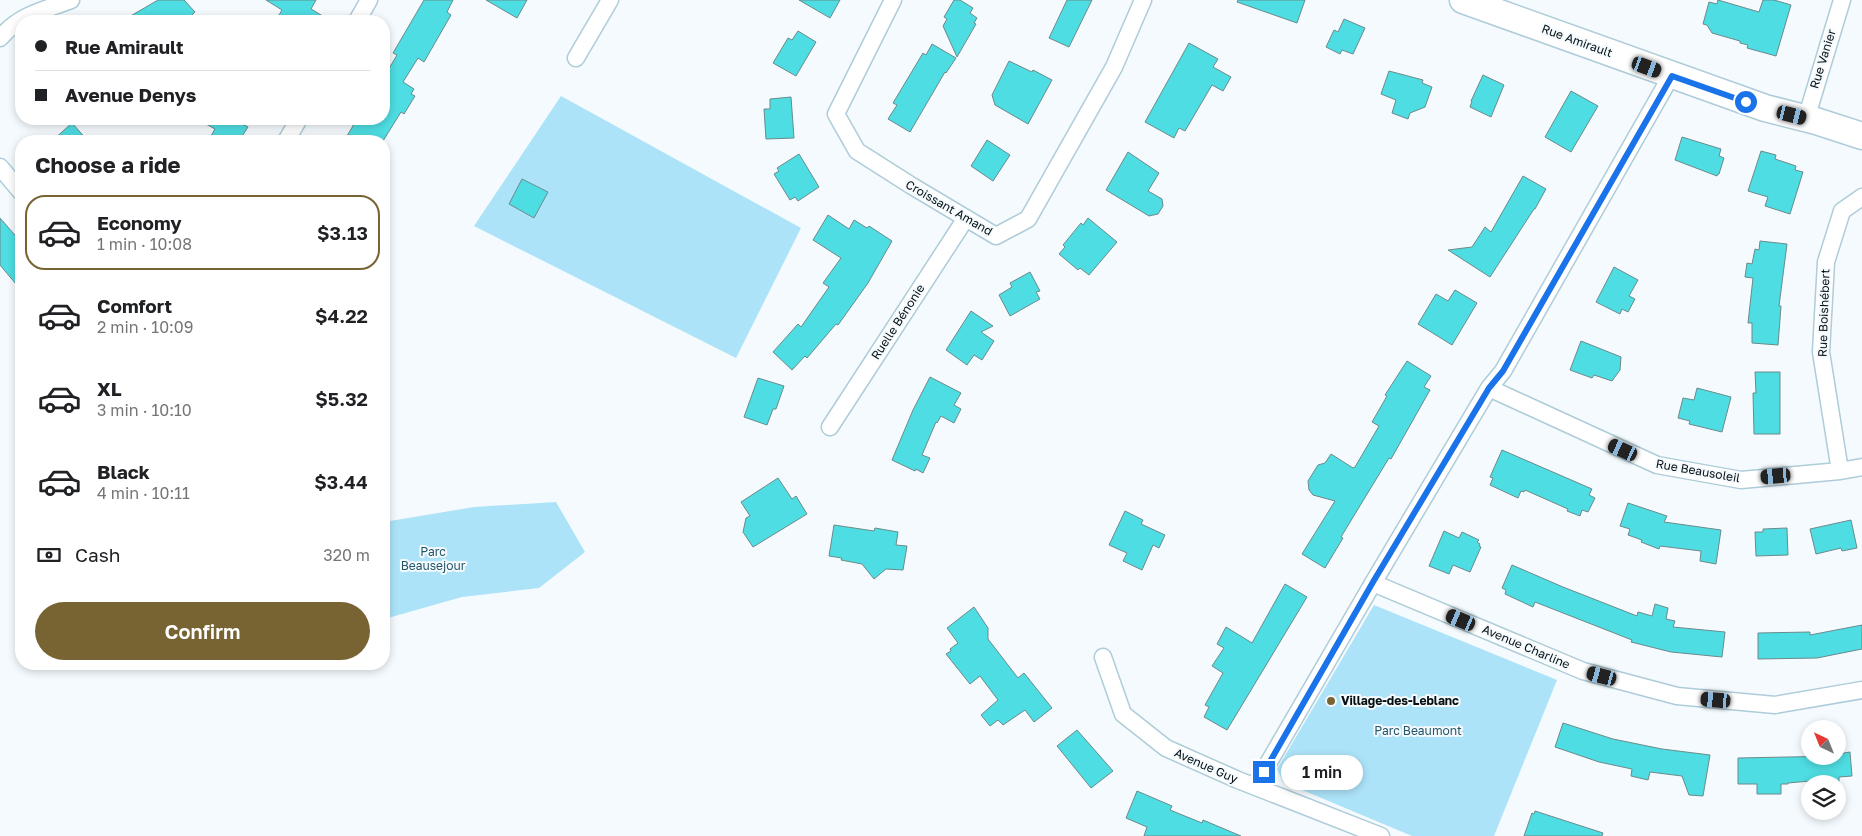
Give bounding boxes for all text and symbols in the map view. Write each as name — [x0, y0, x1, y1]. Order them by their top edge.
street label: Rue Amirault — [1540, 21, 1615, 60]
street label: Rue Vanier — [1806, 27, 1839, 90]
text: Rue Amirault — [65, 35, 184, 58]
car — [1630, 55, 1663, 79]
text: Avenue Denys — [65, 83, 196, 106]
route start — [1735, 91, 1757, 113]
car — [1775, 104, 1808, 126]
text: Choose a ride — [35, 151, 181, 178]
street label: Croissant Amand — [903, 177, 995, 239]
icon: car — [37, 210, 82, 255]
text: Economy — [97, 211, 182, 234]
text: $3.13 — [317, 221, 368, 244]
text: 1 min · 10:08 — [97, 234, 192, 254]
street label: Rue Boishébert — [1814, 268, 1833, 357]
street label: Ruelle Bénonie — [868, 281, 928, 362]
icon: car — [37, 293, 82, 338]
text: Comfort — [97, 294, 172, 317]
text: $4.22 — [315, 304, 368, 327]
text: 2 min · 10:09 — [97, 317, 193, 337]
icon: car — [37, 376, 82, 421]
text: XL — [97, 377, 122, 400]
text: $5.32 — [315, 387, 368, 410]
text: 3 min · 10:10 — [97, 400, 192, 420]
car — [1606, 437, 1639, 463]
street label: Rue Beausoleil — [1655, 456, 1742, 485]
icon: car — [37, 459, 82, 504]
text: Black — [97, 460, 150, 483]
car — [1760, 467, 1791, 485]
text: $3.44 — [314, 470, 368, 493]
text: 4 min · 10:11 — [97, 483, 190, 503]
icon: cash — [35, 541, 63, 569]
text: Cash — [75, 543, 120, 566]
park label: Parc Beausejour — [401, 544, 466, 573]
text: 320 m — [323, 545, 370, 565]
button: Confirm — [35, 602, 370, 660]
car — [1444, 607, 1477, 633]
street label: Avenue Charline — [1480, 621, 1572, 672]
car — [1585, 665, 1618, 687]
car — [1700, 691, 1731, 709]
place label: Village-des-Leblanc — [1341, 693, 1459, 708]
marker: Village-des-Leblanc — [1325, 695, 1337, 707]
north arrow — [1801, 720, 1846, 765]
map controls — [1801, 720, 1846, 820]
park label: Parc Beaumont — [1374, 723, 1462, 738]
street label: Avenue Guy — [1172, 745, 1240, 786]
callout: 1 min — [1282, 754, 1364, 790]
route end — [1253, 761, 1275, 783]
text: 1 min — [1302, 762, 1342, 782]
button: layers — [1801, 775, 1846, 820]

